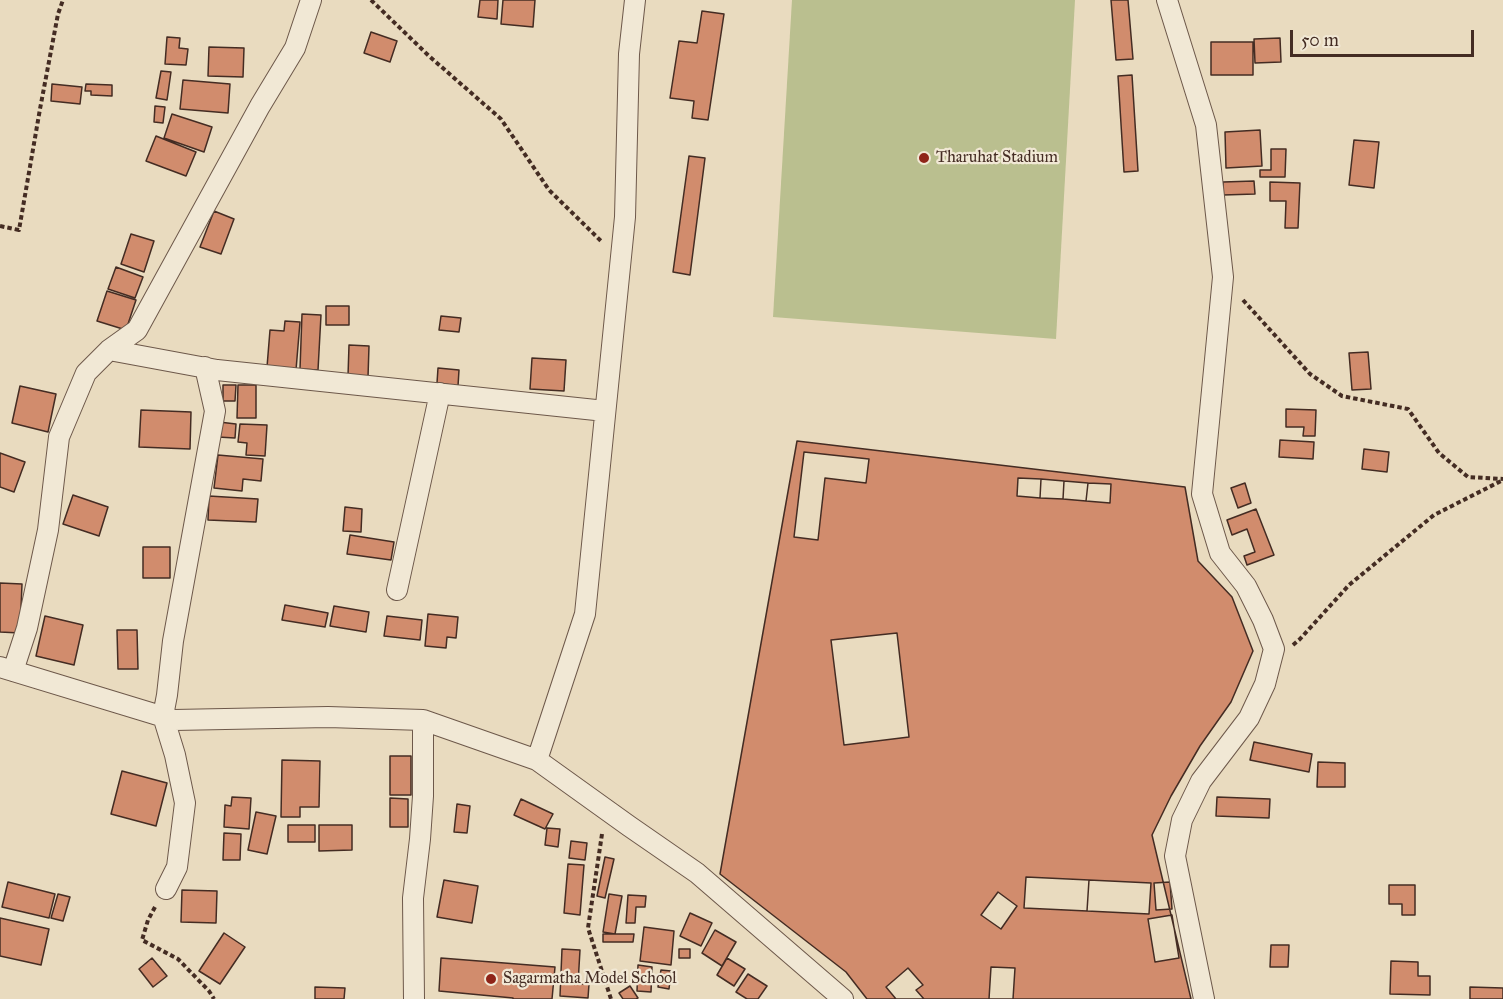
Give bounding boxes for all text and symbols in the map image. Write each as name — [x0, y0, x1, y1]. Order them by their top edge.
scale bar — [1293, 18, 1478, 56]
text: 50 m — [1301, 29, 1339, 51]
place label: Tharuhat Stadium — [936, 148, 1058, 168]
marker: Tharuhat Stadium — [917, 151, 931, 165]
place label: Sagarmatha Model School — [503, 969, 677, 989]
marker: Sagarmatha Model School — [484, 972, 498, 986]

